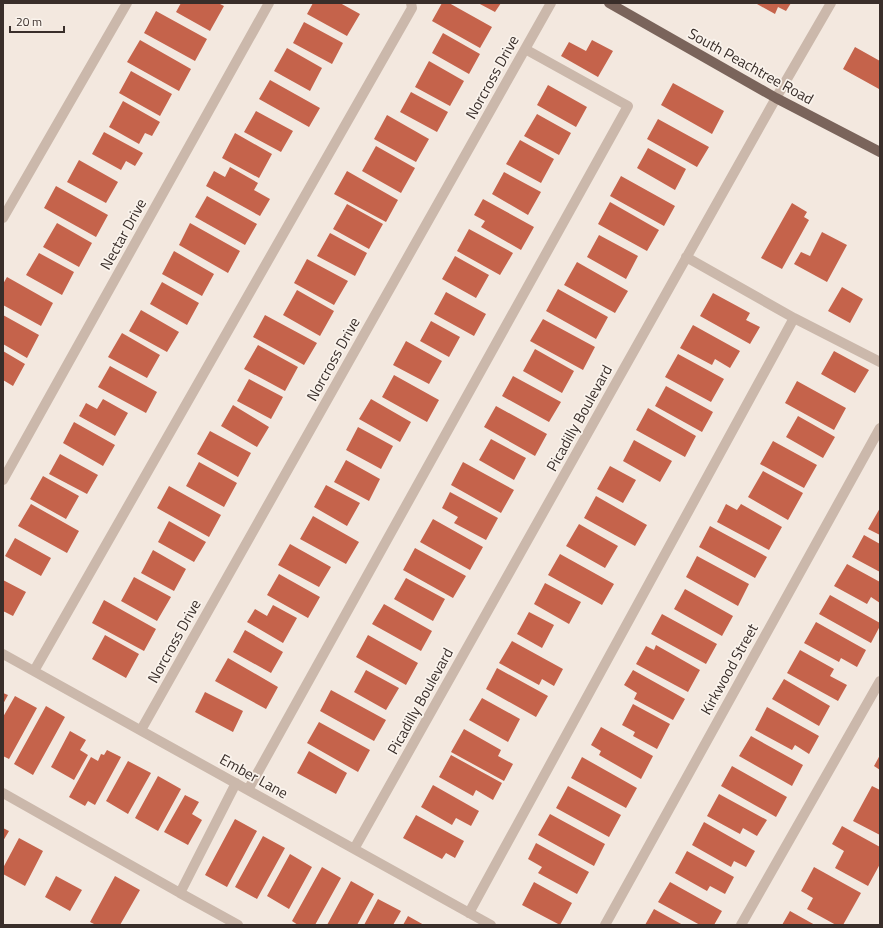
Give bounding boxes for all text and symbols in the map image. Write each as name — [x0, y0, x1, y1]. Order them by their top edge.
scale bar — [10, 8, 64, 34]
text: 20 m — [16, 12, 42, 31]
street label: South Peachtree Road — [684, 22, 818, 110]
street label: Norcross Drive — [459, 31, 525, 123]
street label: Nectar Drive — [94, 194, 152, 274]
street label: Norcross Drive — [300, 313, 366, 405]
street label: Picadilly Boulevard — [540, 361, 618, 475]
street label: Norcross Drive — [141, 595, 207, 687]
street label: Kirkwood Street — [694, 618, 764, 719]
street label: Picadilly Boulevard — [381, 644, 459, 758]
street label: Ember Lane — [216, 748, 292, 804]

